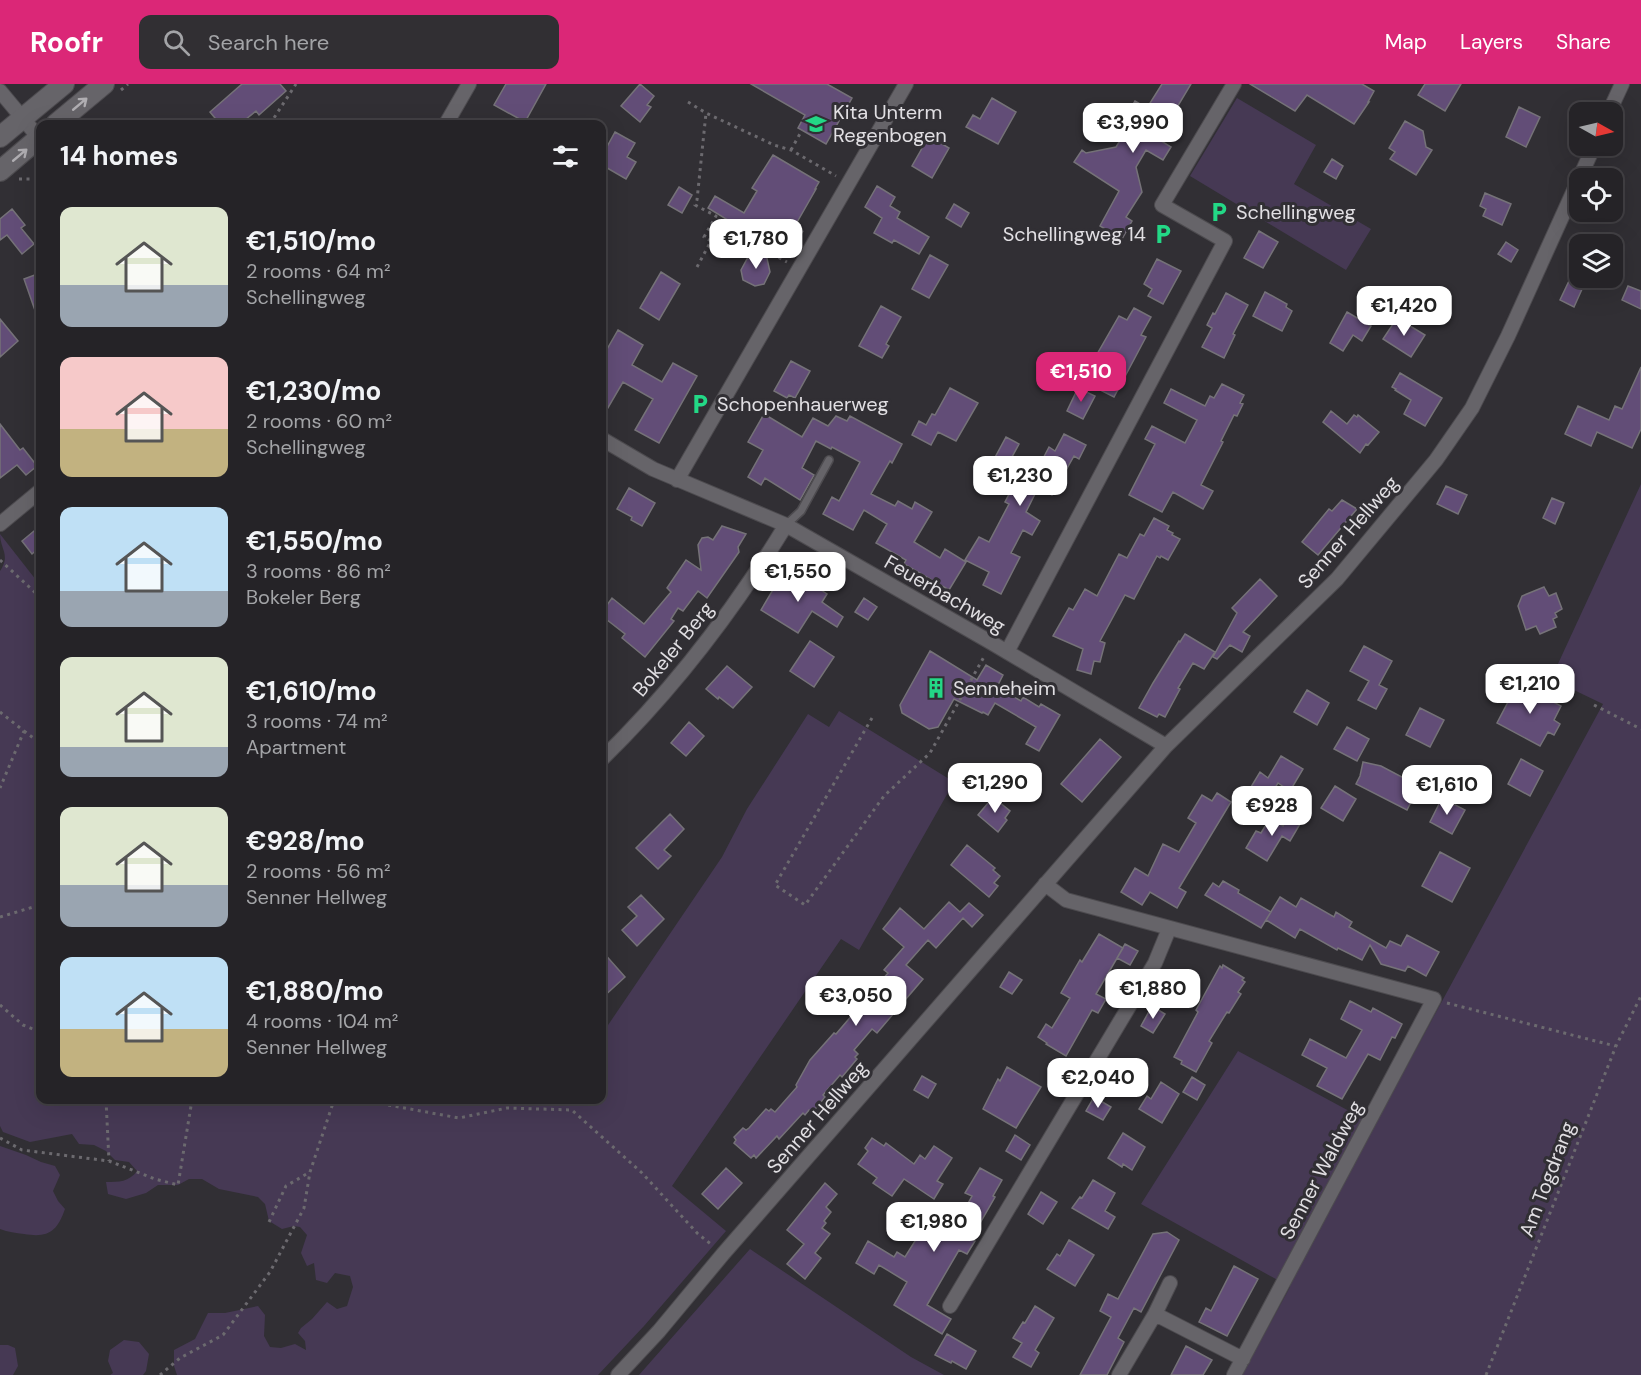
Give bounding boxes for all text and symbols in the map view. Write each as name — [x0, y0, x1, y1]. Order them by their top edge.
search box — [139, 15, 559, 69]
text: Roofr — [30, 24, 103, 61]
icon: search — [160, 26, 193, 59]
text: Search here — [208, 28, 329, 57]
text: Map — [1385, 28, 1427, 56]
text: Layers — [1460, 28, 1523, 56]
text: Share — [1556, 28, 1611, 56]
one-way arrow — [72, 97, 87, 111]
place label: Kita Unterm Regenbogen — [833, 99, 947, 148]
north arrow — [1569, 102, 1623, 156]
map controls — [1569, 102, 1623, 288]
pin: €3,990 — [1084, 103, 1182, 154]
text: €3,990 — [1097, 109, 1169, 135]
school or university icon: Kita Unterm Regenbogen — [804, 112, 828, 136]
text: 14 homes — [60, 139, 178, 173]
icon: filters — [549, 140, 582, 173]
one-way arrow — [12, 148, 27, 162]
button: locate — [1569, 168, 1623, 222]
place label: Schellingweg — [1236, 199, 1356, 225]
parking icon: Schellingweg — [1207, 200, 1231, 224]
pin: €1,780 — [707, 219, 805, 270]
place label: Schellingweg 14 — [1003, 221, 1146, 247]
parking icon: Schellingweg 14 — [1151, 222, 1175, 246]
text: €1,510/mo — [246, 224, 376, 258]
text: €1,780 — [723, 225, 789, 251]
icon: home — [108, 231, 180, 303]
button: layers — [1569, 234, 1623, 288]
text: 2 rooms · 64 m² — [246, 258, 390, 284]
text: Schellingweg — [246, 284, 366, 310]
pin: €1,420 — [1355, 286, 1453, 337]
text: €1,420 — [1371, 292, 1437, 318]
pin: €1,510 — [1032, 352, 1130, 403]
text: €1,510 — [1050, 358, 1112, 384]
text: €1,230/mo — [246, 374, 381, 408]
icon: home — [108, 381, 180, 453]
place label: Schopenhauerweg — [717, 391, 889, 417]
parking icon: Schopenhauerweg — [688, 392, 712, 416]
text: 2 rooms · 60 m² — [246, 408, 392, 434]
text: Schellingweg — [246, 434, 366, 460]
pin: €1,230 — [971, 456, 1069, 507]
text: €1,230 — [987, 462, 1053, 488]
street label: Senner Hellweg — [1292, 470, 1404, 594]
text: €1,550/mo — [246, 524, 383, 558]
icon: home — [108, 531, 180, 603]
street label: Feuerbachweg — [880, 549, 1010, 639]
pin: €1,550 — [749, 552, 847, 603]
text: 3 rooms · 86 m² — [246, 558, 391, 584]
text: €1,550 — [765, 558, 831, 584]
text: Bokeler Berg — [246, 584, 361, 610]
street label: Bokeler Berg — [627, 596, 719, 702]
pin: €1,210 — [1481, 664, 1579, 715]
text: €1,210 — [1500, 670, 1560, 696]
text: €1,610/mo — [246, 674, 377, 708]
place label: Senneheim — [953, 675, 1056, 701]
building icon: Senneheim — [924, 676, 948, 700]
icon: home — [108, 681, 180, 753]
text: 3 rooms · 74 m² — [246, 708, 388, 734]
text: Apartment — [246, 734, 346, 760]
pin: €1,290 — [946, 763, 1044, 814]
pin: €1,610 — [1398, 765, 1496, 816]
text: €1,290 — [962, 769, 1028, 795]
text: €1,610 — [1416, 771, 1478, 797]
pin: €928 — [1236, 786, 1308, 837]
text: €928 — [1246, 792, 1298, 818]
text: €928/mo — [246, 824, 365, 858]
icon: home — [108, 831, 180, 903]
text: 2 rooms · 56 m² — [246, 858, 391, 884]
text: Senner Hellweg — [246, 884, 387, 910]
pin: €1,880 — [1104, 969, 1202, 1020]
text: €1,880/mo — [246, 974, 384, 1008]
text: €1,880 — [1119, 975, 1187, 1001]
pin: €3,050 — [807, 976, 905, 1027]
icon: home — [108, 981, 180, 1053]
text: €3,050 — [819, 982, 893, 1008]
text: 4 rooms · 104 m² — [246, 1008, 398, 1034]
text: Senner Hellweg — [246, 1034, 387, 1060]
street label: Senner Hellweg — [761, 1055, 873, 1179]
pin: €2,040 — [1049, 1058, 1147, 1109]
text: €2,040 — [1061, 1064, 1135, 1090]
street label: Senner Waldweg — [1273, 1096, 1369, 1244]
street label: Am Togdrang — [1513, 1118, 1581, 1240]
pin: €1,980 — [885, 1202, 983, 1253]
text: €1,980 — [900, 1208, 968, 1234]

